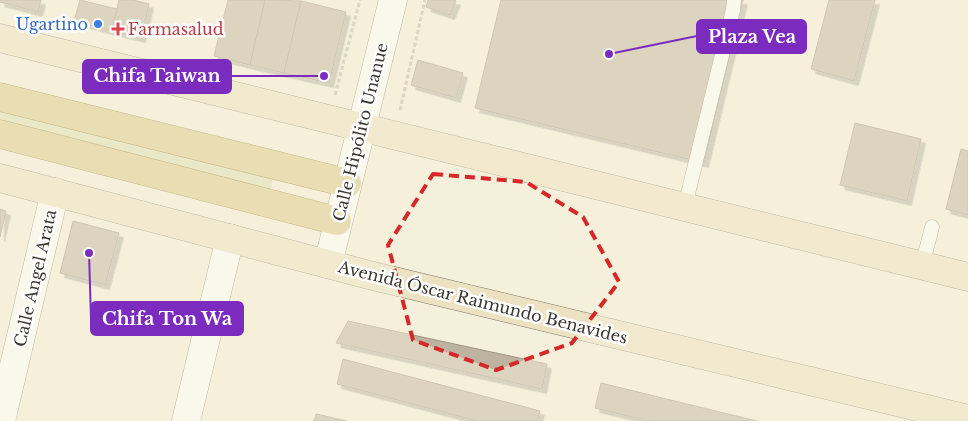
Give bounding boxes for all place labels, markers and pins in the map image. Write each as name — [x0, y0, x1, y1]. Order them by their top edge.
place label: Ugartino — [16, 14, 88, 34]
marker: Ugartino — [92, 18, 104, 30]
place label: Farmasalud — [128, 19, 224, 39]
callout: Plaza Vea — [697, 20, 806, 53]
marker: Farmasalud — [112, 23, 124, 35]
callout: Chifa Taiwan — [83, 60, 231, 93]
callout: Chifa Ton Wa — [91, 302, 243, 335]

